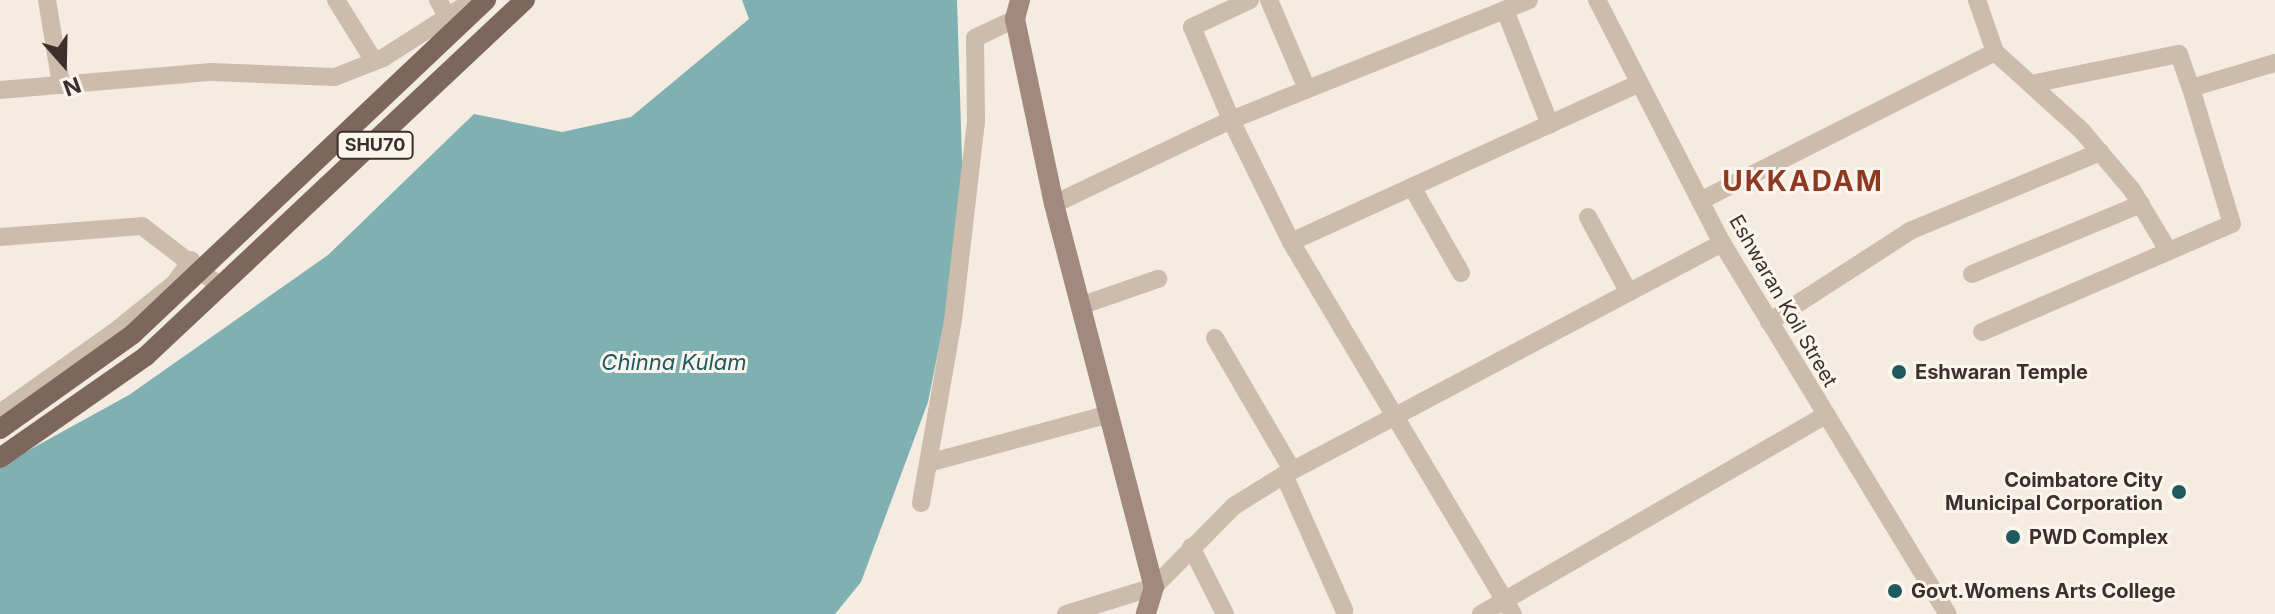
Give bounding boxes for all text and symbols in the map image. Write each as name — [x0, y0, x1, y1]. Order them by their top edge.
north arrow — [24, 24, 104, 104]
text: N — [60, 71, 85, 102]
road number: SHU70 — [335, 131, 415, 159]
district label: UKKADAM — [1722, 164, 1884, 198]
street label: Eshwaran Koil Street — [1724, 211, 1842, 391]
water label: Chinna Kulam — [601, 350, 747, 376]
place label: Eshwaran Temple — [1915, 360, 2088, 384]
marker: Eshwaran Temple — [1890, 363, 1908, 381]
place label: Coimbatore City Municipal Corporation — [1945, 468, 2163, 515]
marker: Coimbatore City Municipal Corporation — [2170, 483, 2188, 501]
place label: PWD Complex — [2029, 525, 2168, 549]
marker: PWD Complex — [2004, 528, 2022, 546]
place label: Govt.Womens Arts College — [1911, 579, 2176, 603]
marker: Govt.Womens Arts College — [1886, 582, 1904, 600]

